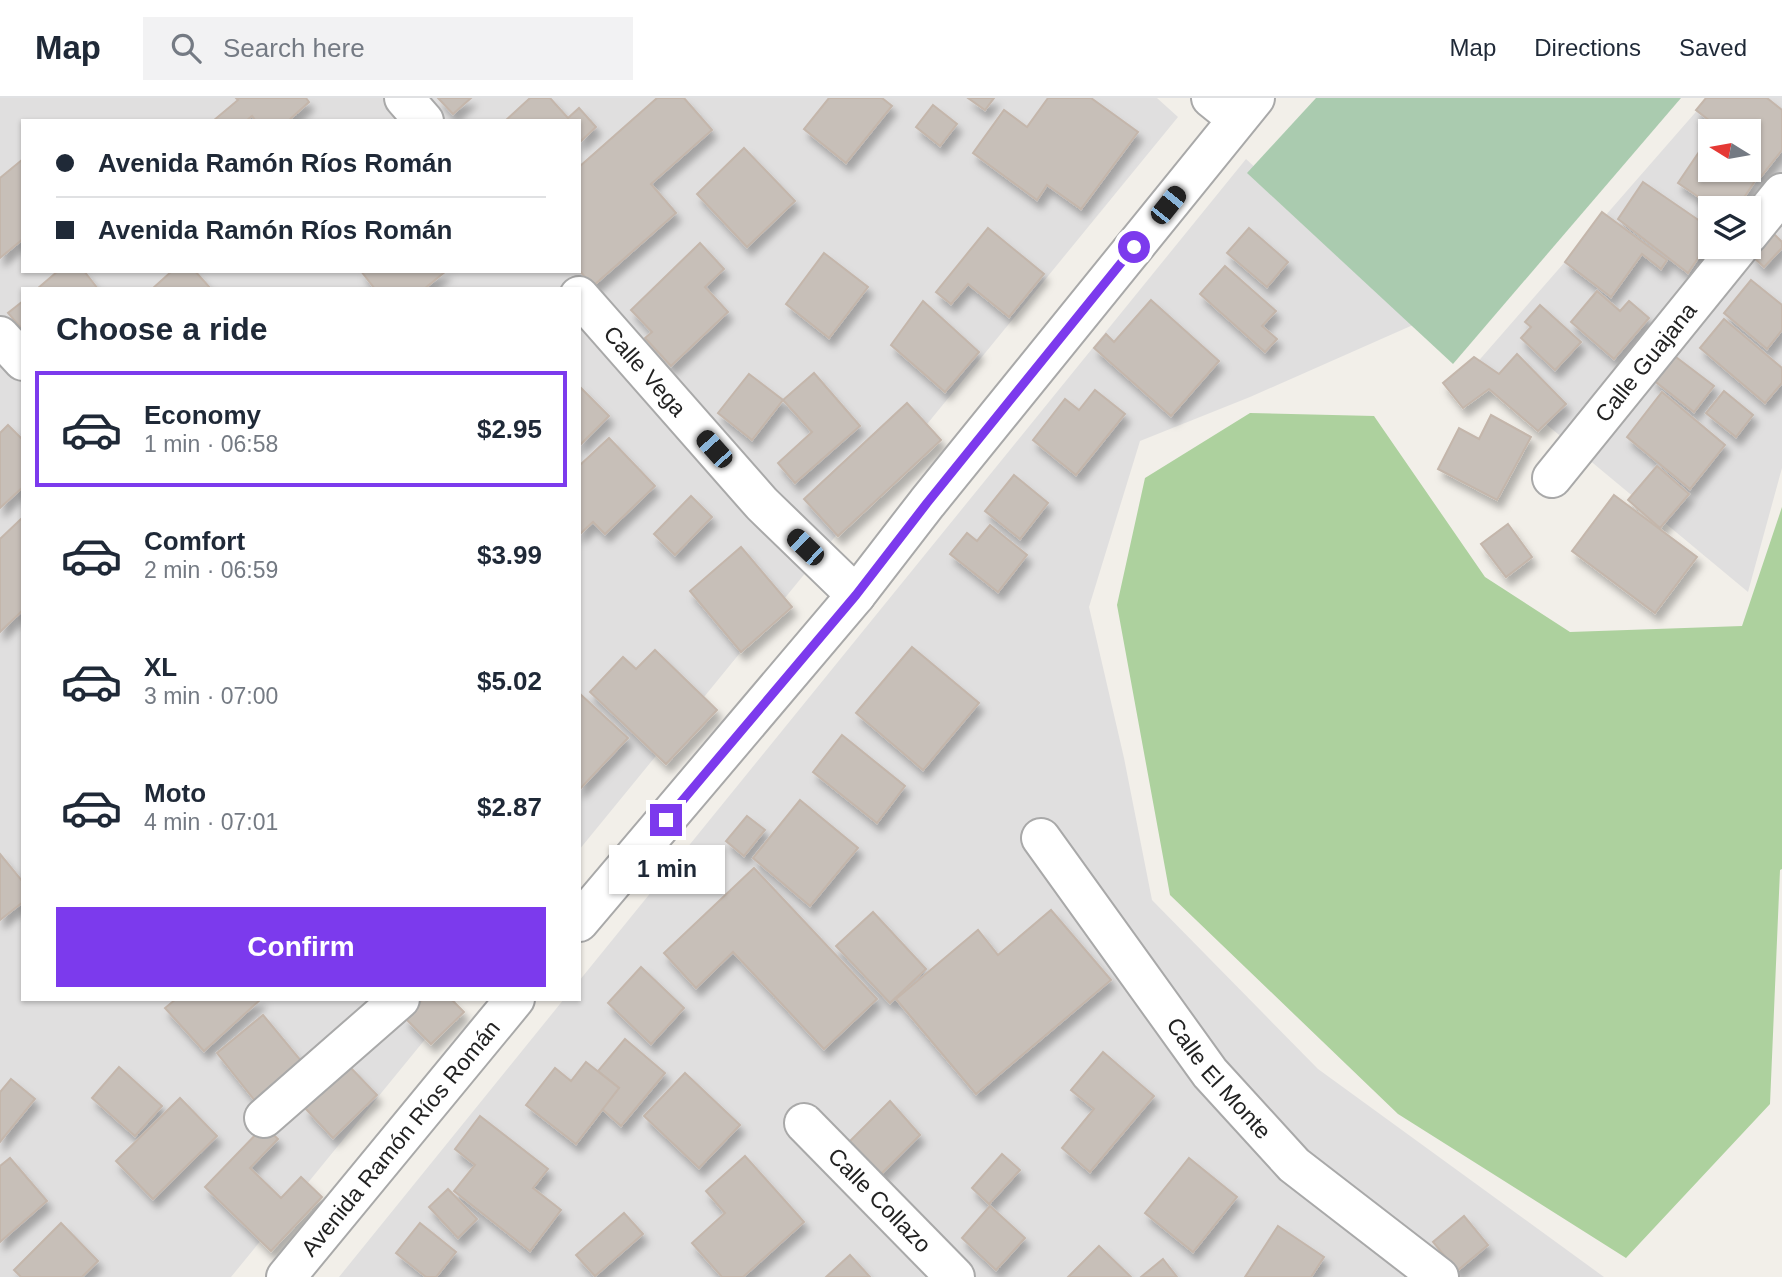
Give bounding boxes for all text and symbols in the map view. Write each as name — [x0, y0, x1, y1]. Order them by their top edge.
search box — [143, 17, 633, 80]
text: Map — [35, 29, 101, 66]
icon: search — [167, 29, 205, 67]
text: Search here — [223, 33, 365, 63]
text: Map — [1450, 34, 1496, 61]
text: Directions — [1534, 34, 1641, 61]
text: Saved — [1679, 34, 1747, 61]
north arrow — [1698, 119, 1760, 182]
map controls — [1698, 119, 1761, 259]
text: Avenida Ramón Ríos Román — [98, 148, 452, 178]
car — [1147, 182, 1190, 228]
button: layers — [1698, 196, 1761, 259]
text: Avenida Ramón Ríos Román — [98, 215, 452, 245]
route start — [1118, 231, 1150, 263]
street label: Calle Guajana — [1590, 297, 1702, 427]
text: Choose a ride — [56, 311, 268, 347]
street label: Calle Vega — [599, 321, 692, 422]
icon: car — [60, 398, 123, 461]
text: Economy — [144, 400, 261, 430]
text: $2.95 — [477, 414, 542, 444]
car — [693, 426, 736, 472]
text: 1 min · 06:58 — [144, 431, 278, 457]
icon: car — [60, 524, 123, 587]
car — [783, 525, 828, 569]
text: Comfort — [144, 526, 245, 556]
text: $3.99 — [477, 540, 542, 570]
text: 2 min · 06:59 — [144, 557, 278, 583]
icon: car — [60, 650, 123, 713]
text: XL — [144, 652, 177, 682]
text: $5.02 — [477, 666, 542, 696]
text: 3 min · 07:00 — [144, 683, 278, 709]
icon: car — [60, 776, 123, 839]
text: Moto — [144, 778, 206, 808]
text: $2.87 — [477, 792, 542, 822]
route end — [650, 804, 682, 836]
text: 4 min · 07:01 — [144, 809, 278, 835]
callout: 1 min — [608, 844, 724, 894]
text: 1 min — [637, 856, 697, 882]
button: Confirm — [56, 907, 546, 987]
street label: Calle El Monte — [1161, 1012, 1276, 1144]
street label: Avenida Ramón Ríos Román — [296, 1015, 505, 1261]
street label: Calle Collazo — [823, 1143, 936, 1258]

